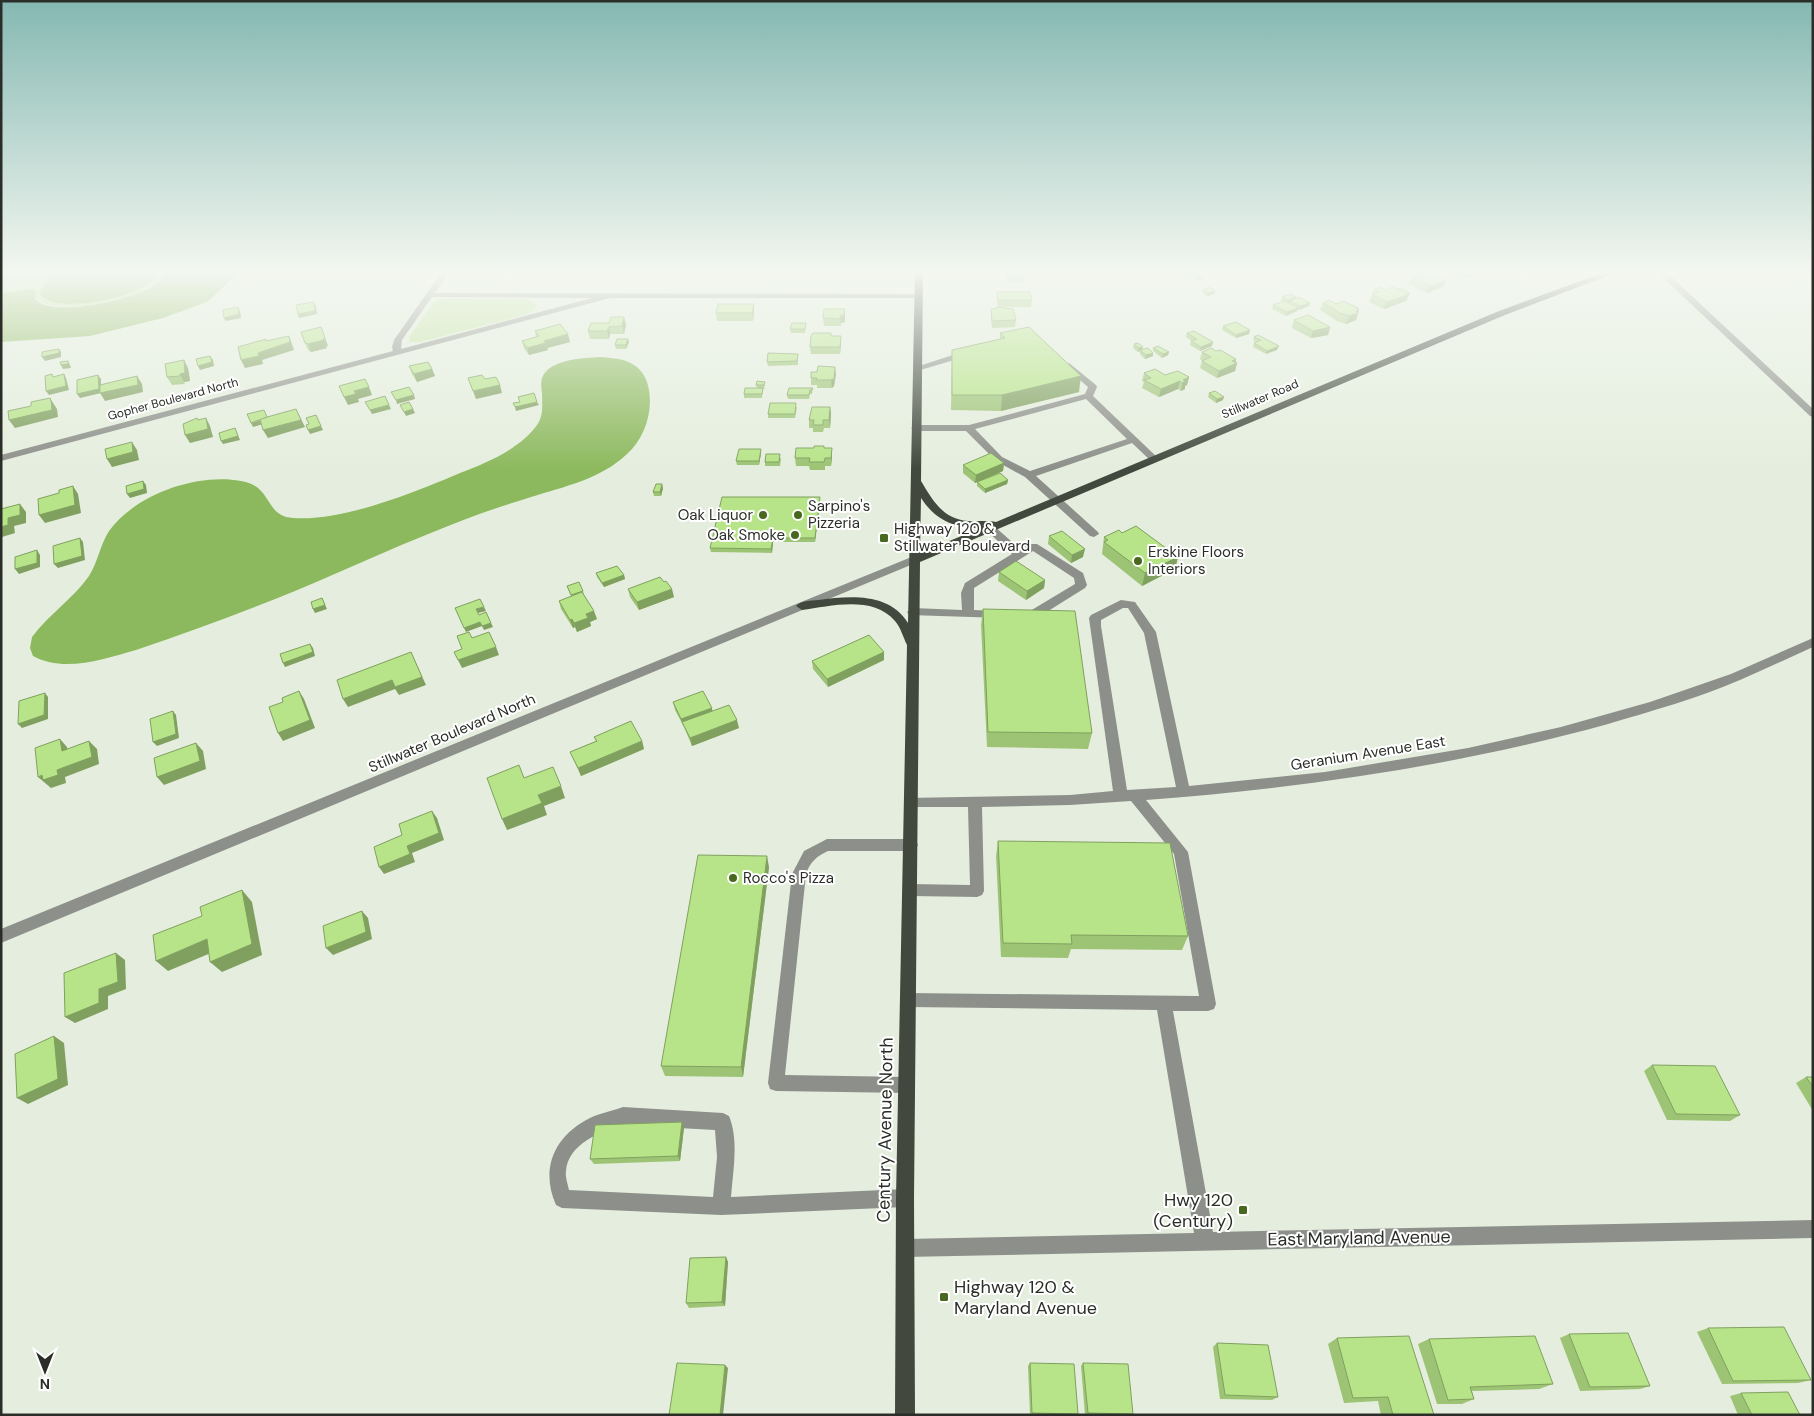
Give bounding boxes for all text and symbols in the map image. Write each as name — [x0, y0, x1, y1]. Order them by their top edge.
street label: Gopher Boulevard North — [106, 374, 240, 424]
street label: Stillwater Road — [1219, 376, 1301, 422]
place label: Sarpino's Pizzeria — [808, 496, 870, 533]
place label: Oak Liquor — [678, 505, 753, 525]
marker: Oak Liquor — [757, 509, 769, 521]
marker: Sarpino's Pizzeria — [792, 509, 804, 521]
place label: Highway 120 & Stillwater Boulevard — [894, 519, 1030, 556]
place label: Oak Smoke — [707, 525, 785, 545]
marker: Oak Smoke — [789, 529, 801, 541]
marker: Highway 120 & Stillwater Boulevard — [878, 532, 890, 544]
place label: Erskine Floors Interiors — [1148, 542, 1244, 579]
marker: Erskine Floors Interiors — [1132, 555, 1144, 567]
street label: Stillwater Boulevard North — [365, 689, 539, 777]
street label: Geranium Avenue East — [1289, 731, 1447, 775]
place label: Rocco's Pizza — [743, 868, 834, 888]
marker: Rocco's Pizza — [727, 872, 739, 884]
street label: Century Avenue North — [871, 1037, 899, 1223]
place label: Hwy 120 (Century) — [1153, 1188, 1233, 1233]
marker: Hwy 120 (Century) — [1237, 1204, 1249, 1216]
street label: East Maryland Avenue — [1267, 1224, 1451, 1252]
place label: Highway 120 & Maryland Avenue — [954, 1275, 1097, 1320]
marker: Highway 120 & Maryland Avenue — [938, 1291, 950, 1303]
north arrow — [20, 1346, 70, 1396]
text: N — [40, 1375, 50, 1393]

